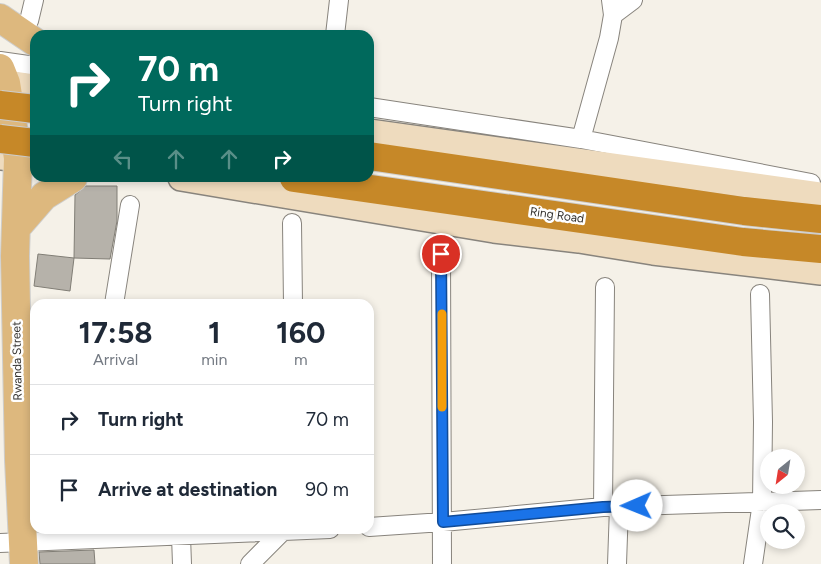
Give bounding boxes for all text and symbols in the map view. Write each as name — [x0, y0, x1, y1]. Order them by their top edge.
text: 70 m — [138, 48, 219, 90]
icon: right — [55, 50, 120, 115]
text: Turn right — [138, 90, 233, 117]
icon: left — [109, 145, 137, 173]
icon: ahead — [162, 145, 190, 173]
icon: ahead — [215, 145, 243, 173]
icon: right — [268, 145, 296, 173]
street label: Ring Road — [529, 204, 585, 226]
pin — [420, 233, 462, 275]
icon: arrive — [427, 240, 455, 268]
text: 17:58 — [79, 314, 153, 351]
text: 1 — [208, 314, 221, 351]
text: 160 — [276, 314, 325, 351]
street label: Rwanda Street — [9, 321, 25, 401]
text: Arrival — [93, 350, 138, 369]
text: min — [201, 350, 227, 369]
text: m — [294, 350, 308, 369]
icon: right — [55, 406, 83, 434]
text: Turn right — [98, 408, 184, 431]
text: 70 m — [306, 408, 349, 431]
north arrow — [760, 449, 805, 494]
map controls — [760, 449, 805, 549]
icon: arrive — [55, 476, 83, 504]
text: Arrive at destination — [98, 478, 277, 501]
text: 90 m — [305, 478, 349, 501]
position arrow — [610, 479, 662, 531]
button: search — [760, 504, 805, 549]

